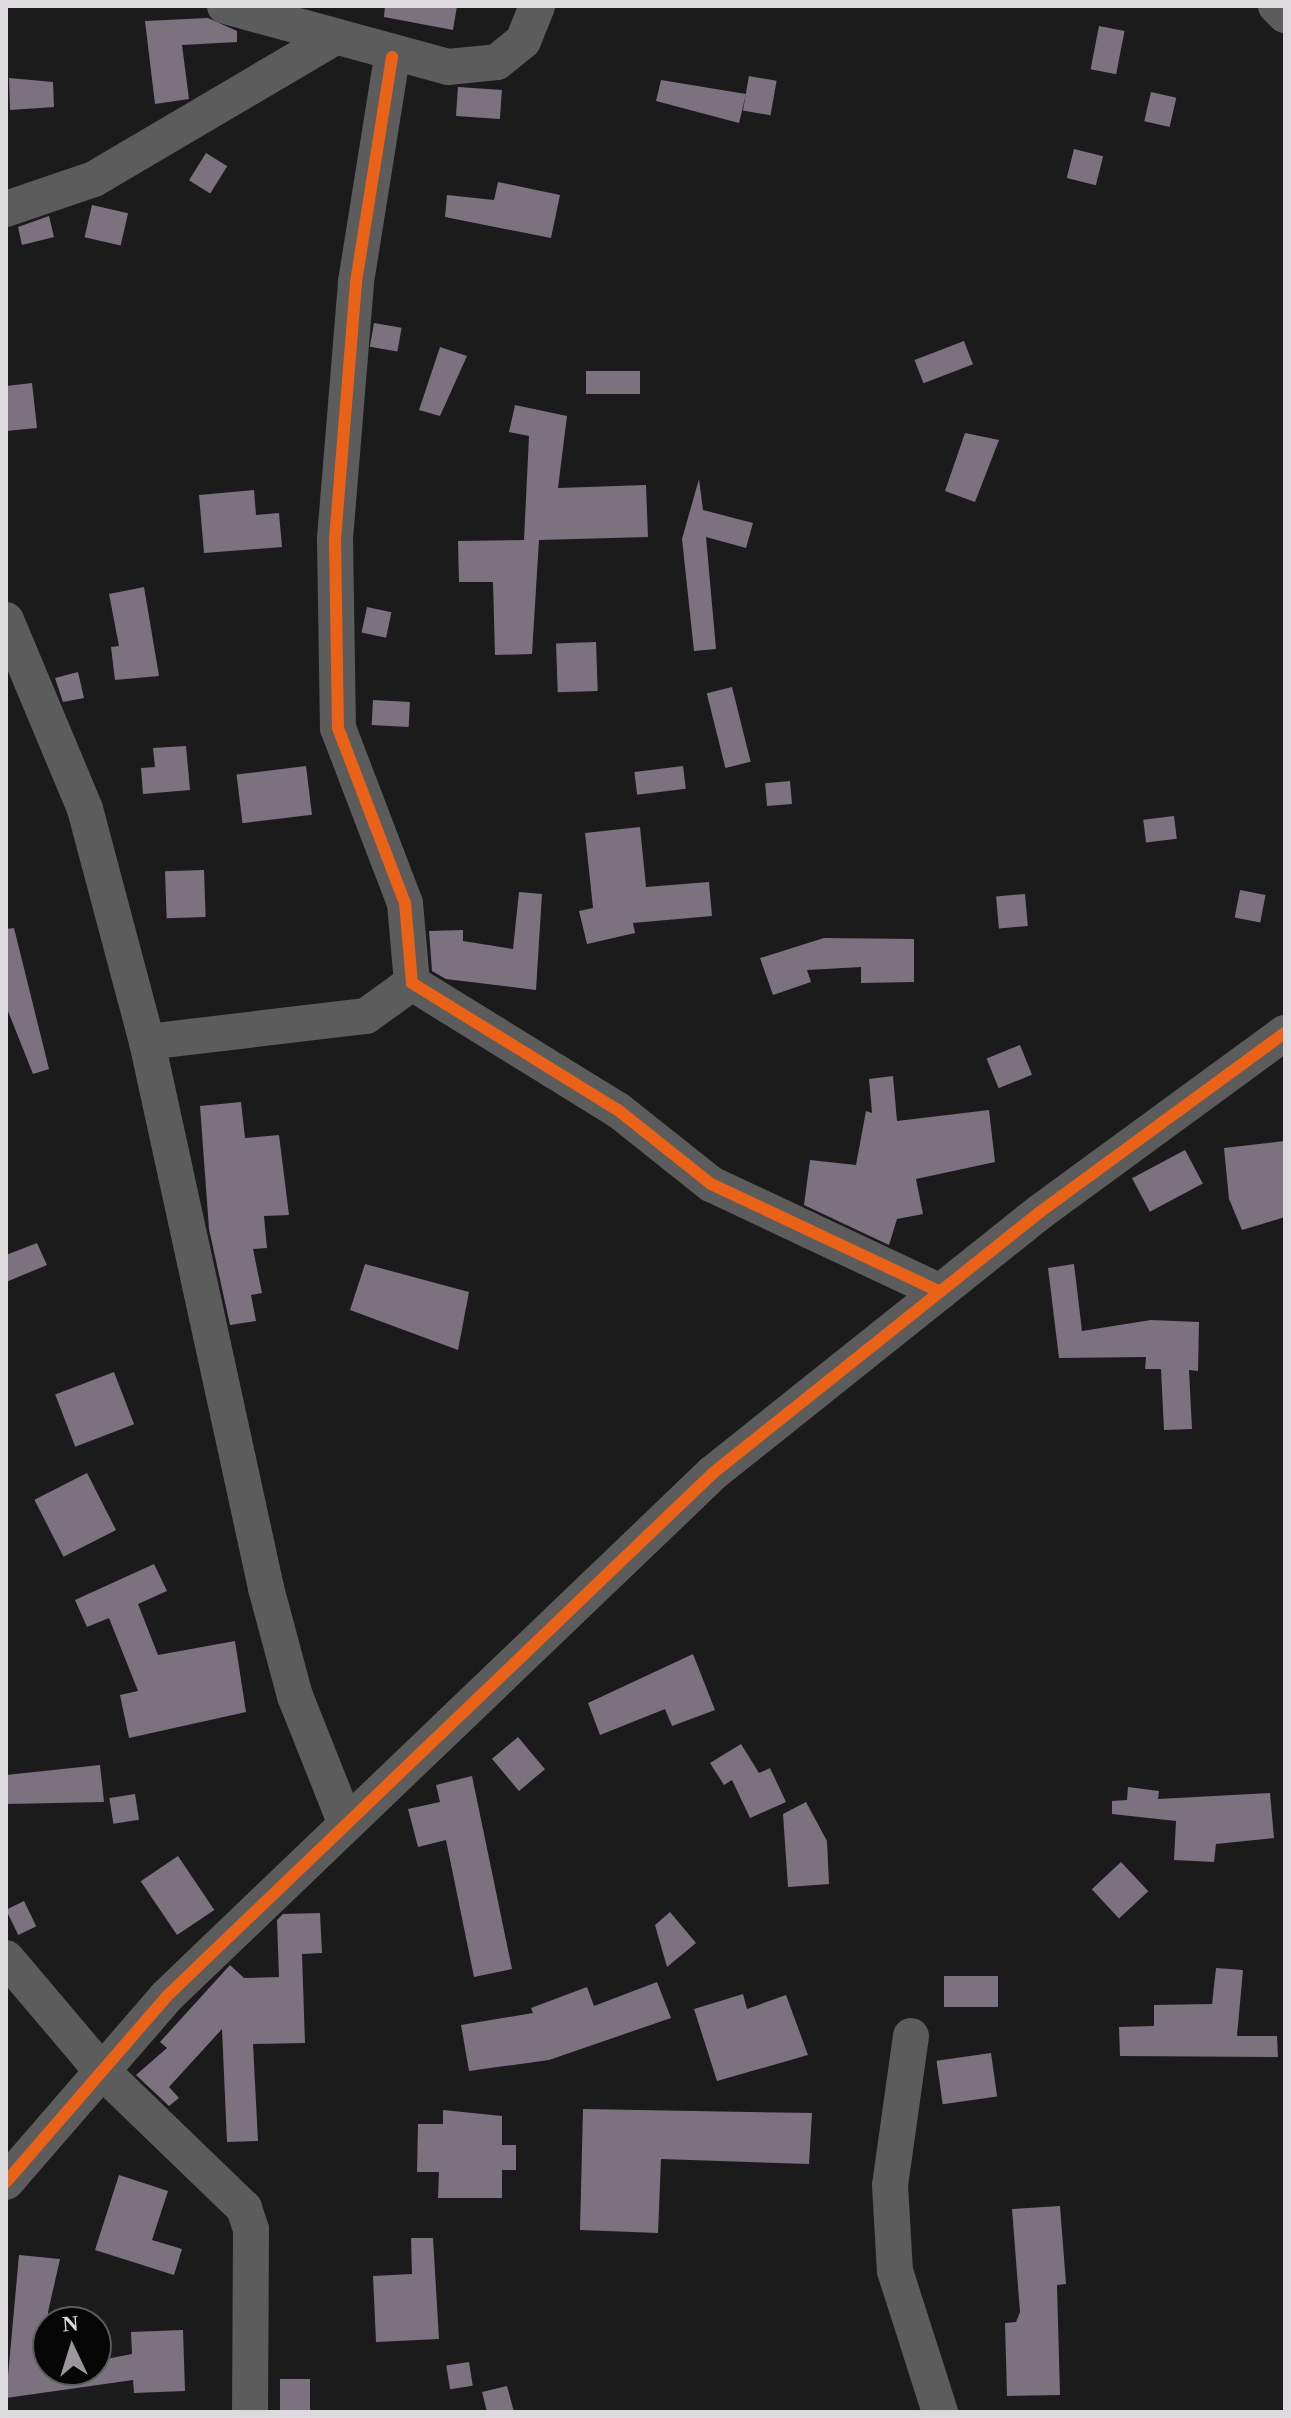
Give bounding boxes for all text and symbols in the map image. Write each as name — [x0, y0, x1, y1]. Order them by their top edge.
north arrow — [32, 2306, 112, 2386]
text: N — [62, 2311, 79, 2337]

